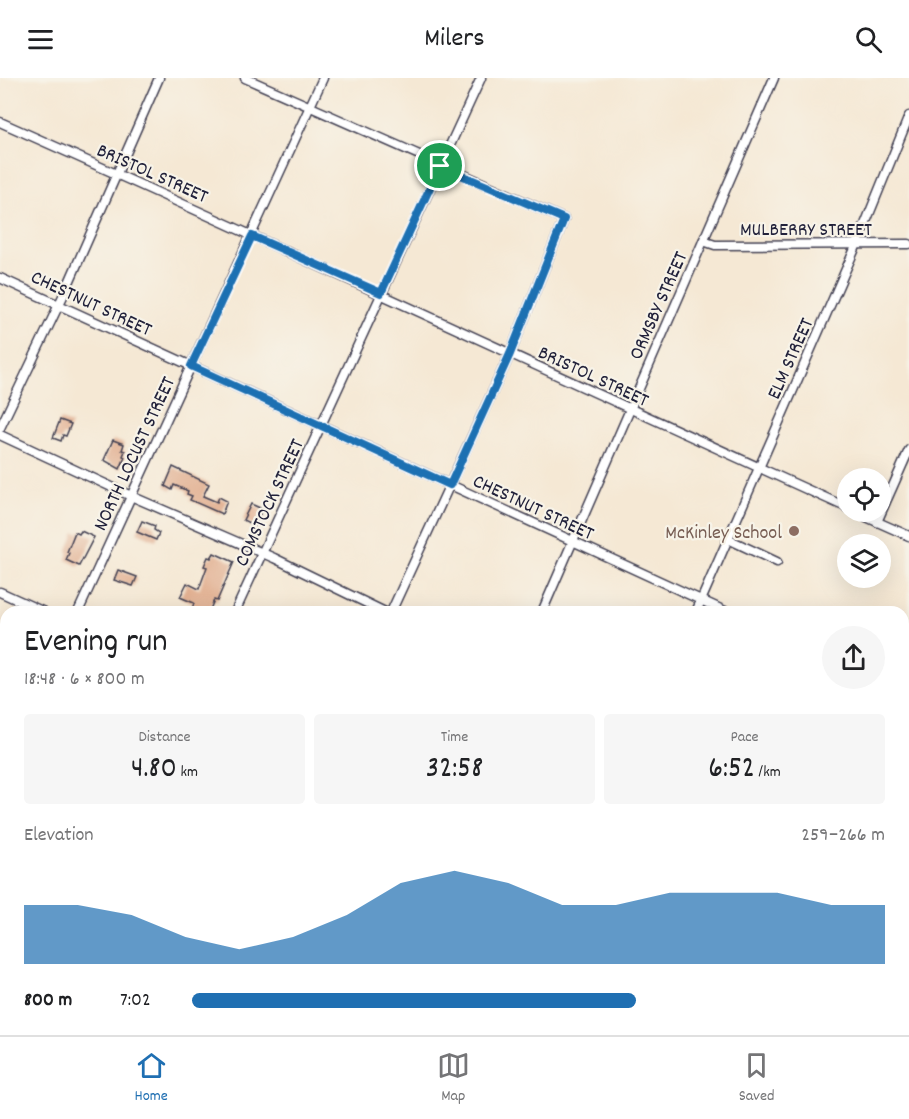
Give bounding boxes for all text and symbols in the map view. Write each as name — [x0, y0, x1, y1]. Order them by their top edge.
text: Milers — [424, 20, 485, 59]
icon: menu — [24, 23, 57, 56]
icon: search — [852, 23, 885, 56]
street label: BRISTOL STREET — [92, 138, 212, 212]
pin — [414, 140, 465, 191]
icon: arrive — [423, 149, 456, 182]
street label: MULBERRY STREET — [740, 217, 872, 245]
street label: ORMSBY STREET — [623, 248, 696, 365]
street label: CHESTNUT STREET — [26, 264, 156, 345]
street label: ELM STREET — [761, 314, 822, 404]
street label: BRISTOL STREET — [533, 340, 653, 416]
street label: NORTH LOCUST STREET — [88, 373, 184, 536]
street label: COMSTOCK STREET — [229, 435, 313, 572]
street label: CHESTNUT STREET — [468, 468, 598, 549]
map controls — [837, 468, 891, 588]
button: locate — [837, 468, 891, 522]
place label: McKinley School — [665, 520, 782, 548]
marker: McKinley School — [787, 524, 801, 538]
button: layers — [837, 534, 891, 588]
text: Evening run — [24, 620, 168, 667]
button: share — [822, 626, 885, 689]
text: 18:48 · 6 × 800 m — [24, 666, 145, 694]
text: Distance — [138, 726, 191, 749]
text: Time — [441, 726, 468, 749]
text: Pace — [730, 726, 759, 749]
text: 4.80 — [131, 749, 177, 792]
text: 32:58 — [426, 749, 483, 792]
text: 6:52 — [708, 749, 755, 792]
text: km — [177, 761, 198, 784]
text: /km — [755, 761, 781, 784]
text: Elevation — [24, 822, 94, 850]
text: 259–266 m — [801, 822, 885, 850]
text: 800 m — [24, 987, 72, 1015]
text: 7:02 — [120, 987, 151, 1015]
tab: Home — [134, 1049, 168, 1108]
tab: Map — [437, 1049, 470, 1108]
tab: Saved — [739, 1049, 775, 1108]

